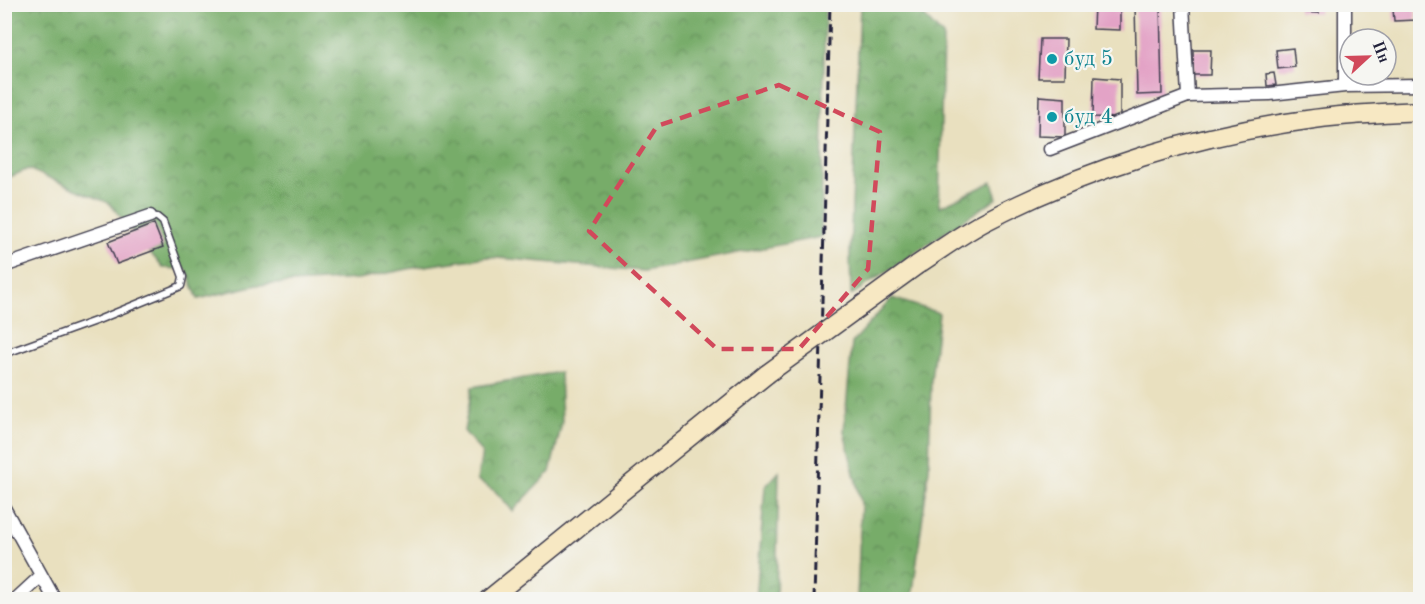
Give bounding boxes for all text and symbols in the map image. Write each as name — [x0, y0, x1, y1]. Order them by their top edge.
north arrow — [1338, 27, 1398, 87]
text: Пн — [1369, 39, 1392, 65]
place label: буд 5 — [1064, 49, 1113, 70]
marker: буд 5 — [1045, 52, 1059, 66]
place label: буд 4 — [1064, 107, 1113, 128]
marker: буд 4 — [1045, 110, 1059, 124]

